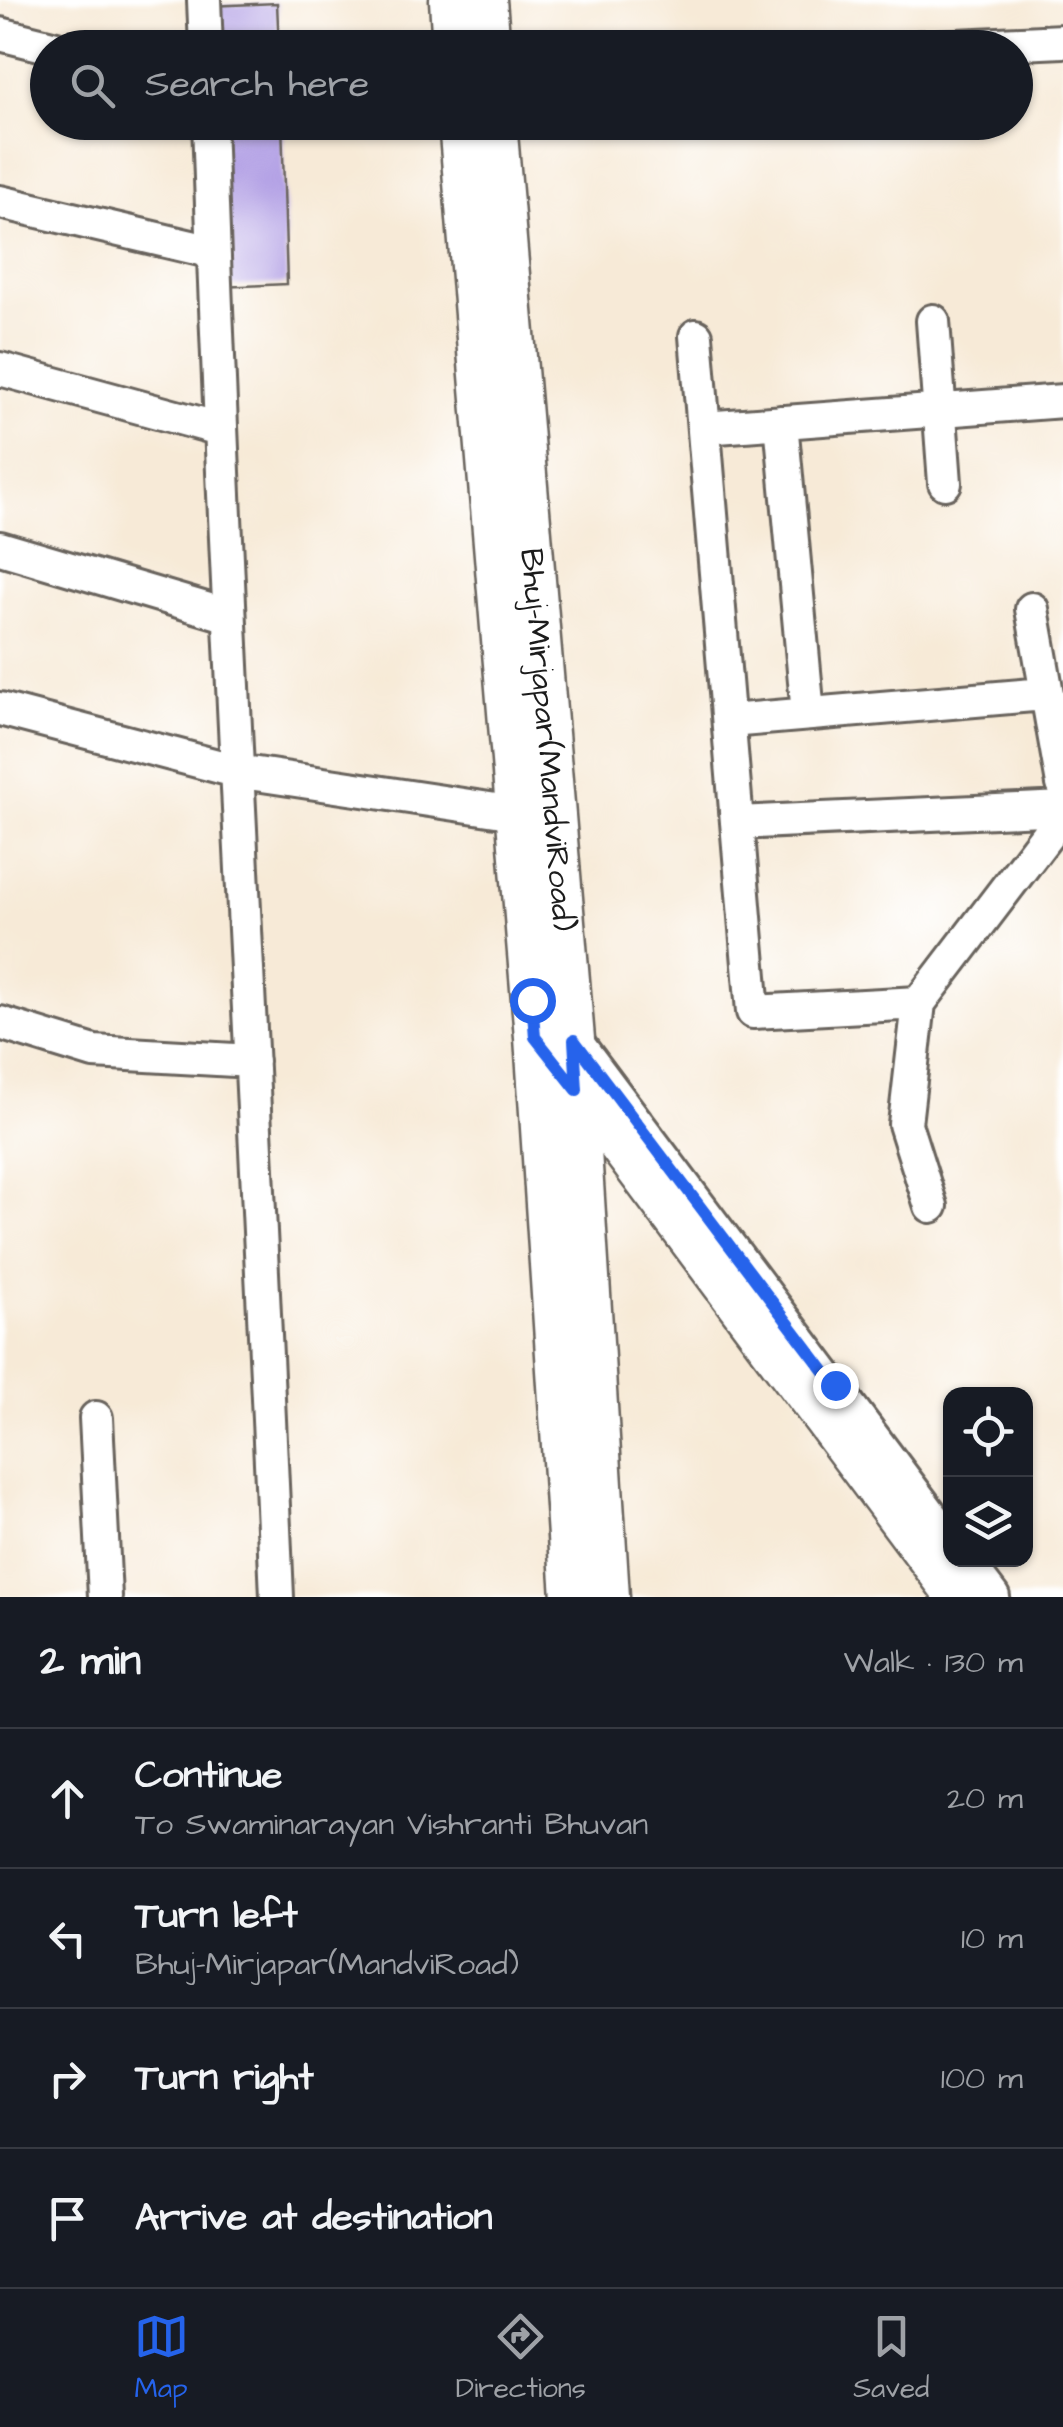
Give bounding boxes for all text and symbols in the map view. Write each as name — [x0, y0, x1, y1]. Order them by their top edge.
search box — [30, 30, 1033, 140]
icon: search — [65, 58, 120, 113]
text: Search here — [145, 59, 369, 111]
street label: Bhuj-Mirjapar(MandviRoad) — [508, 547, 586, 933]
route start — [510, 978, 556, 1024]
route end — [813, 1363, 859, 1409]
map controls — [943, 1387, 1033, 1567]
button: locate — [943, 1387, 1033, 1477]
button: layers — [943, 1477, 1033, 1567]
text: 2 min — [40, 1633, 141, 1691]
text: Walk · 130 m — [844, 1640, 1023, 1685]
text: Continue — [135, 1750, 282, 1802]
icon: ahead — [40, 1771, 95, 1826]
text: 20 m — [947, 1776, 1023, 1821]
text: To Swaminarayan Vishranti Bhuvan — [135, 1802, 648, 1847]
text: Turn left — [135, 1890, 298, 1942]
icon: left — [40, 1911, 95, 1966]
text: 10 m — [961, 1916, 1023, 1961]
text: Bhuj-Mirjapar(MandviRoad) — [135, 1942, 519, 1987]
icon: right — [40, 2051, 95, 2106]
text: Turn right — [135, 2052, 314, 2104]
text: 100 m — [941, 2056, 1023, 2101]
icon: arrive — [40, 2191, 95, 2246]
text: Arrive at destination — [135, 2192, 492, 2244]
tab: Map — [134, 2309, 189, 2408]
tab: Directions — [456, 2309, 586, 2408]
tab: Saved — [853, 2309, 929, 2408]

